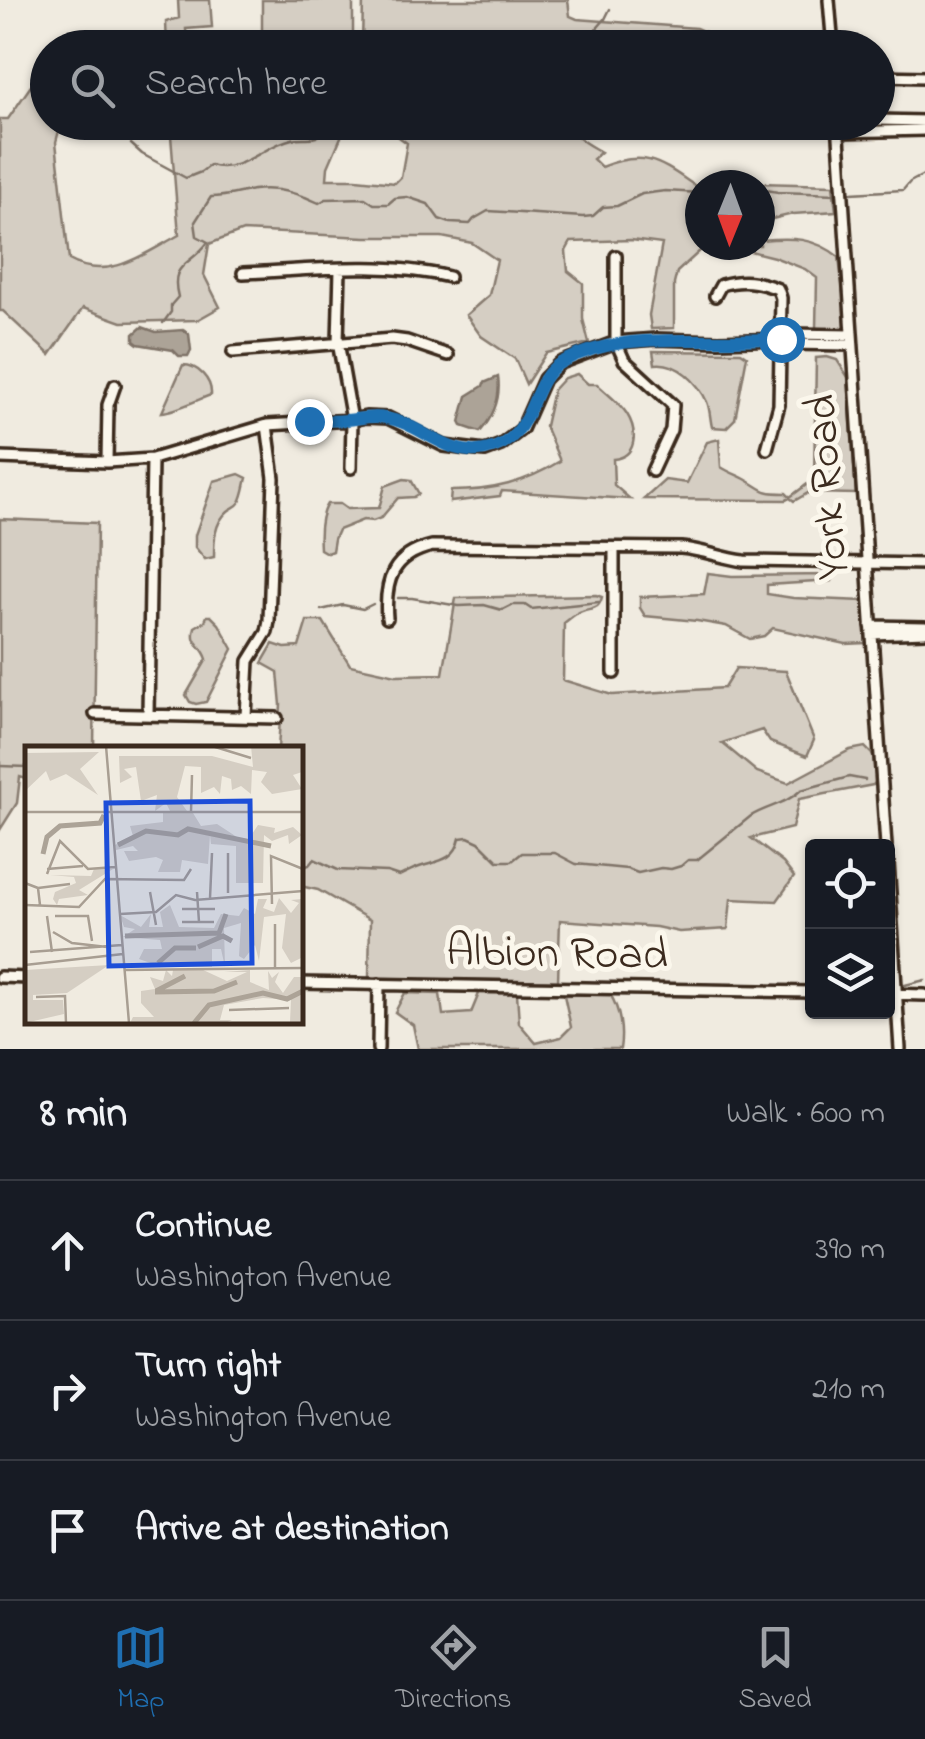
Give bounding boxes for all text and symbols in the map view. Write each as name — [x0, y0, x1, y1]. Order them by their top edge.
search box — [30, 30, 895, 140]
text: Search here — [145, 57, 327, 113]
icon: search — [65, 58, 120, 113]
north arrow — [685, 170, 775, 260]
route start — [759, 317, 805, 363]
street label: York Road — [790, 392, 868, 582]
route end — [287, 399, 333, 445]
inset map — [25, 746, 302, 1024]
map controls — [805, 839, 895, 1019]
button: locate — [805, 839, 895, 929]
street label: Albion Road — [446, 920, 668, 990]
button: layers — [805, 929, 895, 1019]
text: 8 min — [40, 1084, 127, 1145]
text: Walk · 600 m — [726, 1091, 885, 1138]
text: Continue — [135, 1199, 271, 1255]
icon: ahead — [40, 1223, 95, 1278]
text: 390 m — [815, 1227, 885, 1274]
text: Washington Avenue — [135, 1255, 391, 1302]
text: Turn right — [135, 1339, 281, 1395]
icon: right — [40, 1363, 95, 1418]
text: 210 m — [812, 1367, 885, 1414]
text: Washington Avenue — [135, 1395, 391, 1442]
text: Arrive at destination — [135, 1502, 449, 1558]
icon: arrive — [40, 1503, 95, 1558]
tab: Map — [113, 1620, 168, 1721]
tab: Directions — [395, 1620, 512, 1721]
tab: Saved — [739, 1620, 812, 1721]

